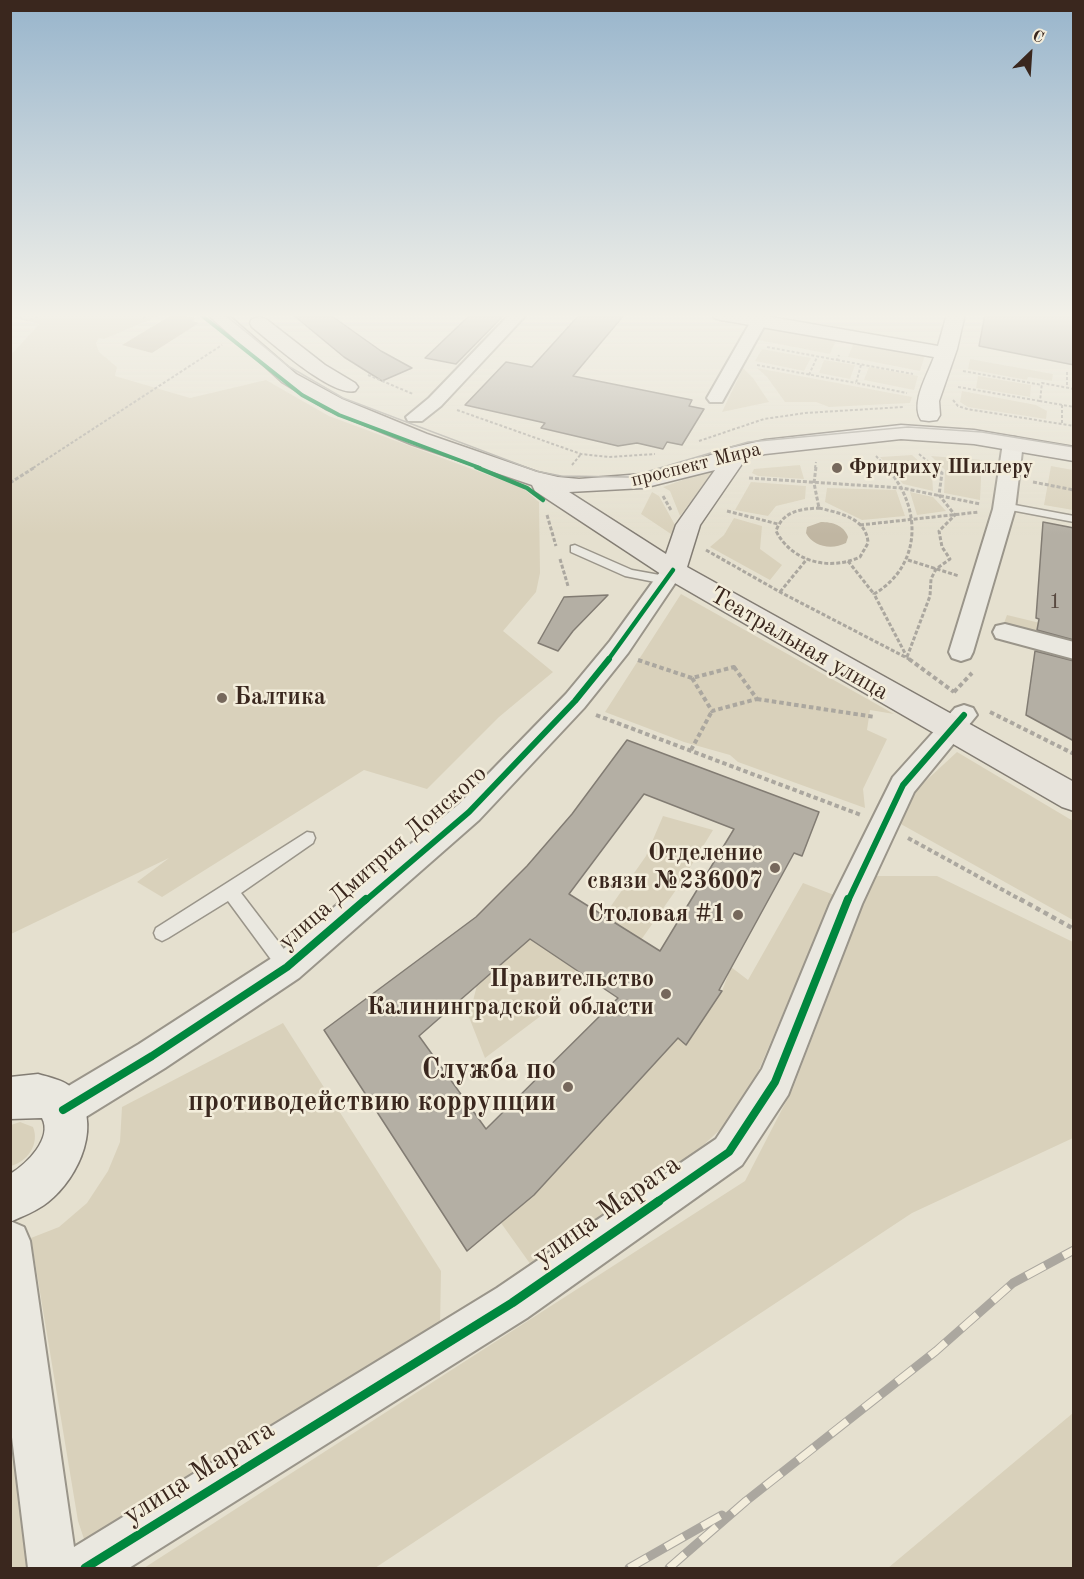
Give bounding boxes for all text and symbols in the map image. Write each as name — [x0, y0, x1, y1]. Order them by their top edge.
north arrow — [1000, 24, 1060, 84]
text: С — [1029, 28, 1046, 47]
street label: проспект Мира — [629, 437, 763, 493]
place label: Фридриху Шиллеру — [849, 456, 1033, 480]
marker: Фридриху Шиллеру — [830, 461, 844, 475]
street label: Театральная улица — [704, 581, 894, 707]
house number: 1 — [1049, 589, 1061, 615]
place label: Балтика — [234, 684, 326, 712]
marker: Балтика — [215, 691, 229, 705]
street label: улица Дмитрия Донского — [273, 760, 493, 956]
place label: Отделение связи №236007 — [587, 840, 763, 896]
marker: Отделение связи №236007 — [768, 861, 782, 875]
place label: Столовая #1 — [588, 901, 726, 929]
marker: Столовая #1 — [731, 908, 745, 922]
place label: Правительство Калининградской области — [367, 966, 654, 1022]
marker: Правительство Калининградской области — [659, 987, 673, 1001]
place label: Служба по противодействию коррупции — [188, 1054, 556, 1120]
marker: Служба по противодействию коррупции — [561, 1080, 575, 1094]
street label: улица Марата — [527, 1148, 687, 1274]
street label: улица Марата — [117, 1413, 281, 1533]

